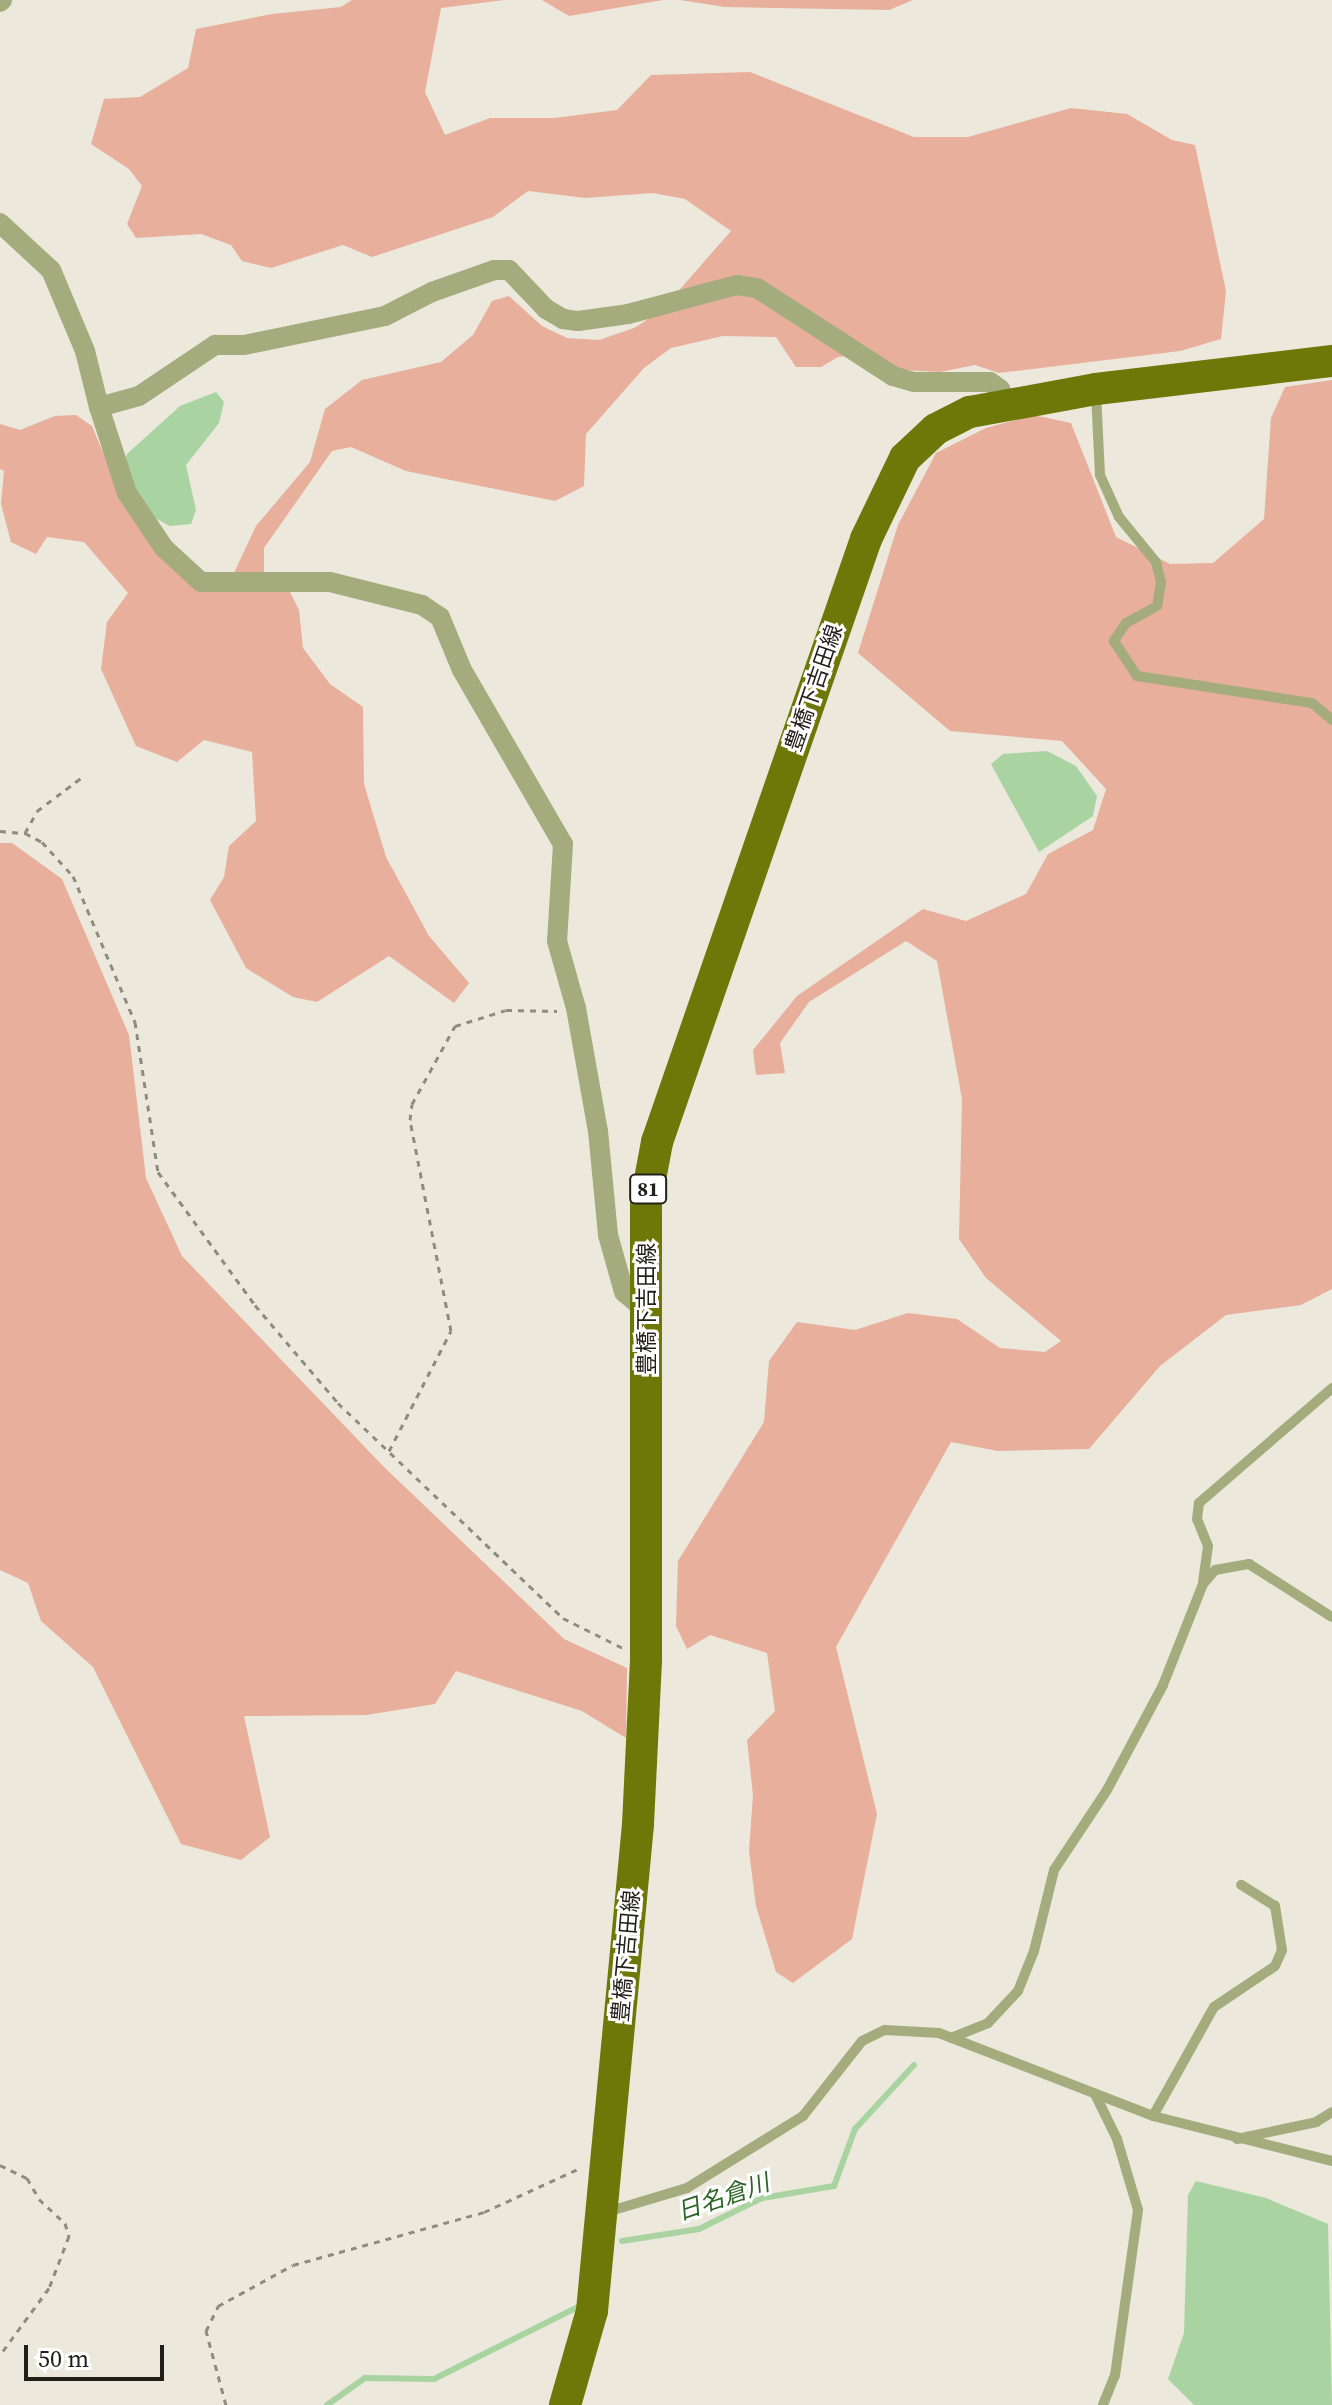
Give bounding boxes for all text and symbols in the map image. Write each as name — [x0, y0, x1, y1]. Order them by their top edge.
street label: 豊橋下吉田線 — [780, 621, 848, 755]
road number: 81 — [628, 1173, 668, 1205]
street label: 豊橋下吉田線 — [634, 1243, 660, 1375]
street label: 豊橋下吉田線 — [607, 1889, 645, 2023]
water label: 日名倉川 — [673, 2168, 773, 2226]
scale bar — [28, 2329, 168, 2379]
text: 50 m — [38, 2342, 89, 2375]

